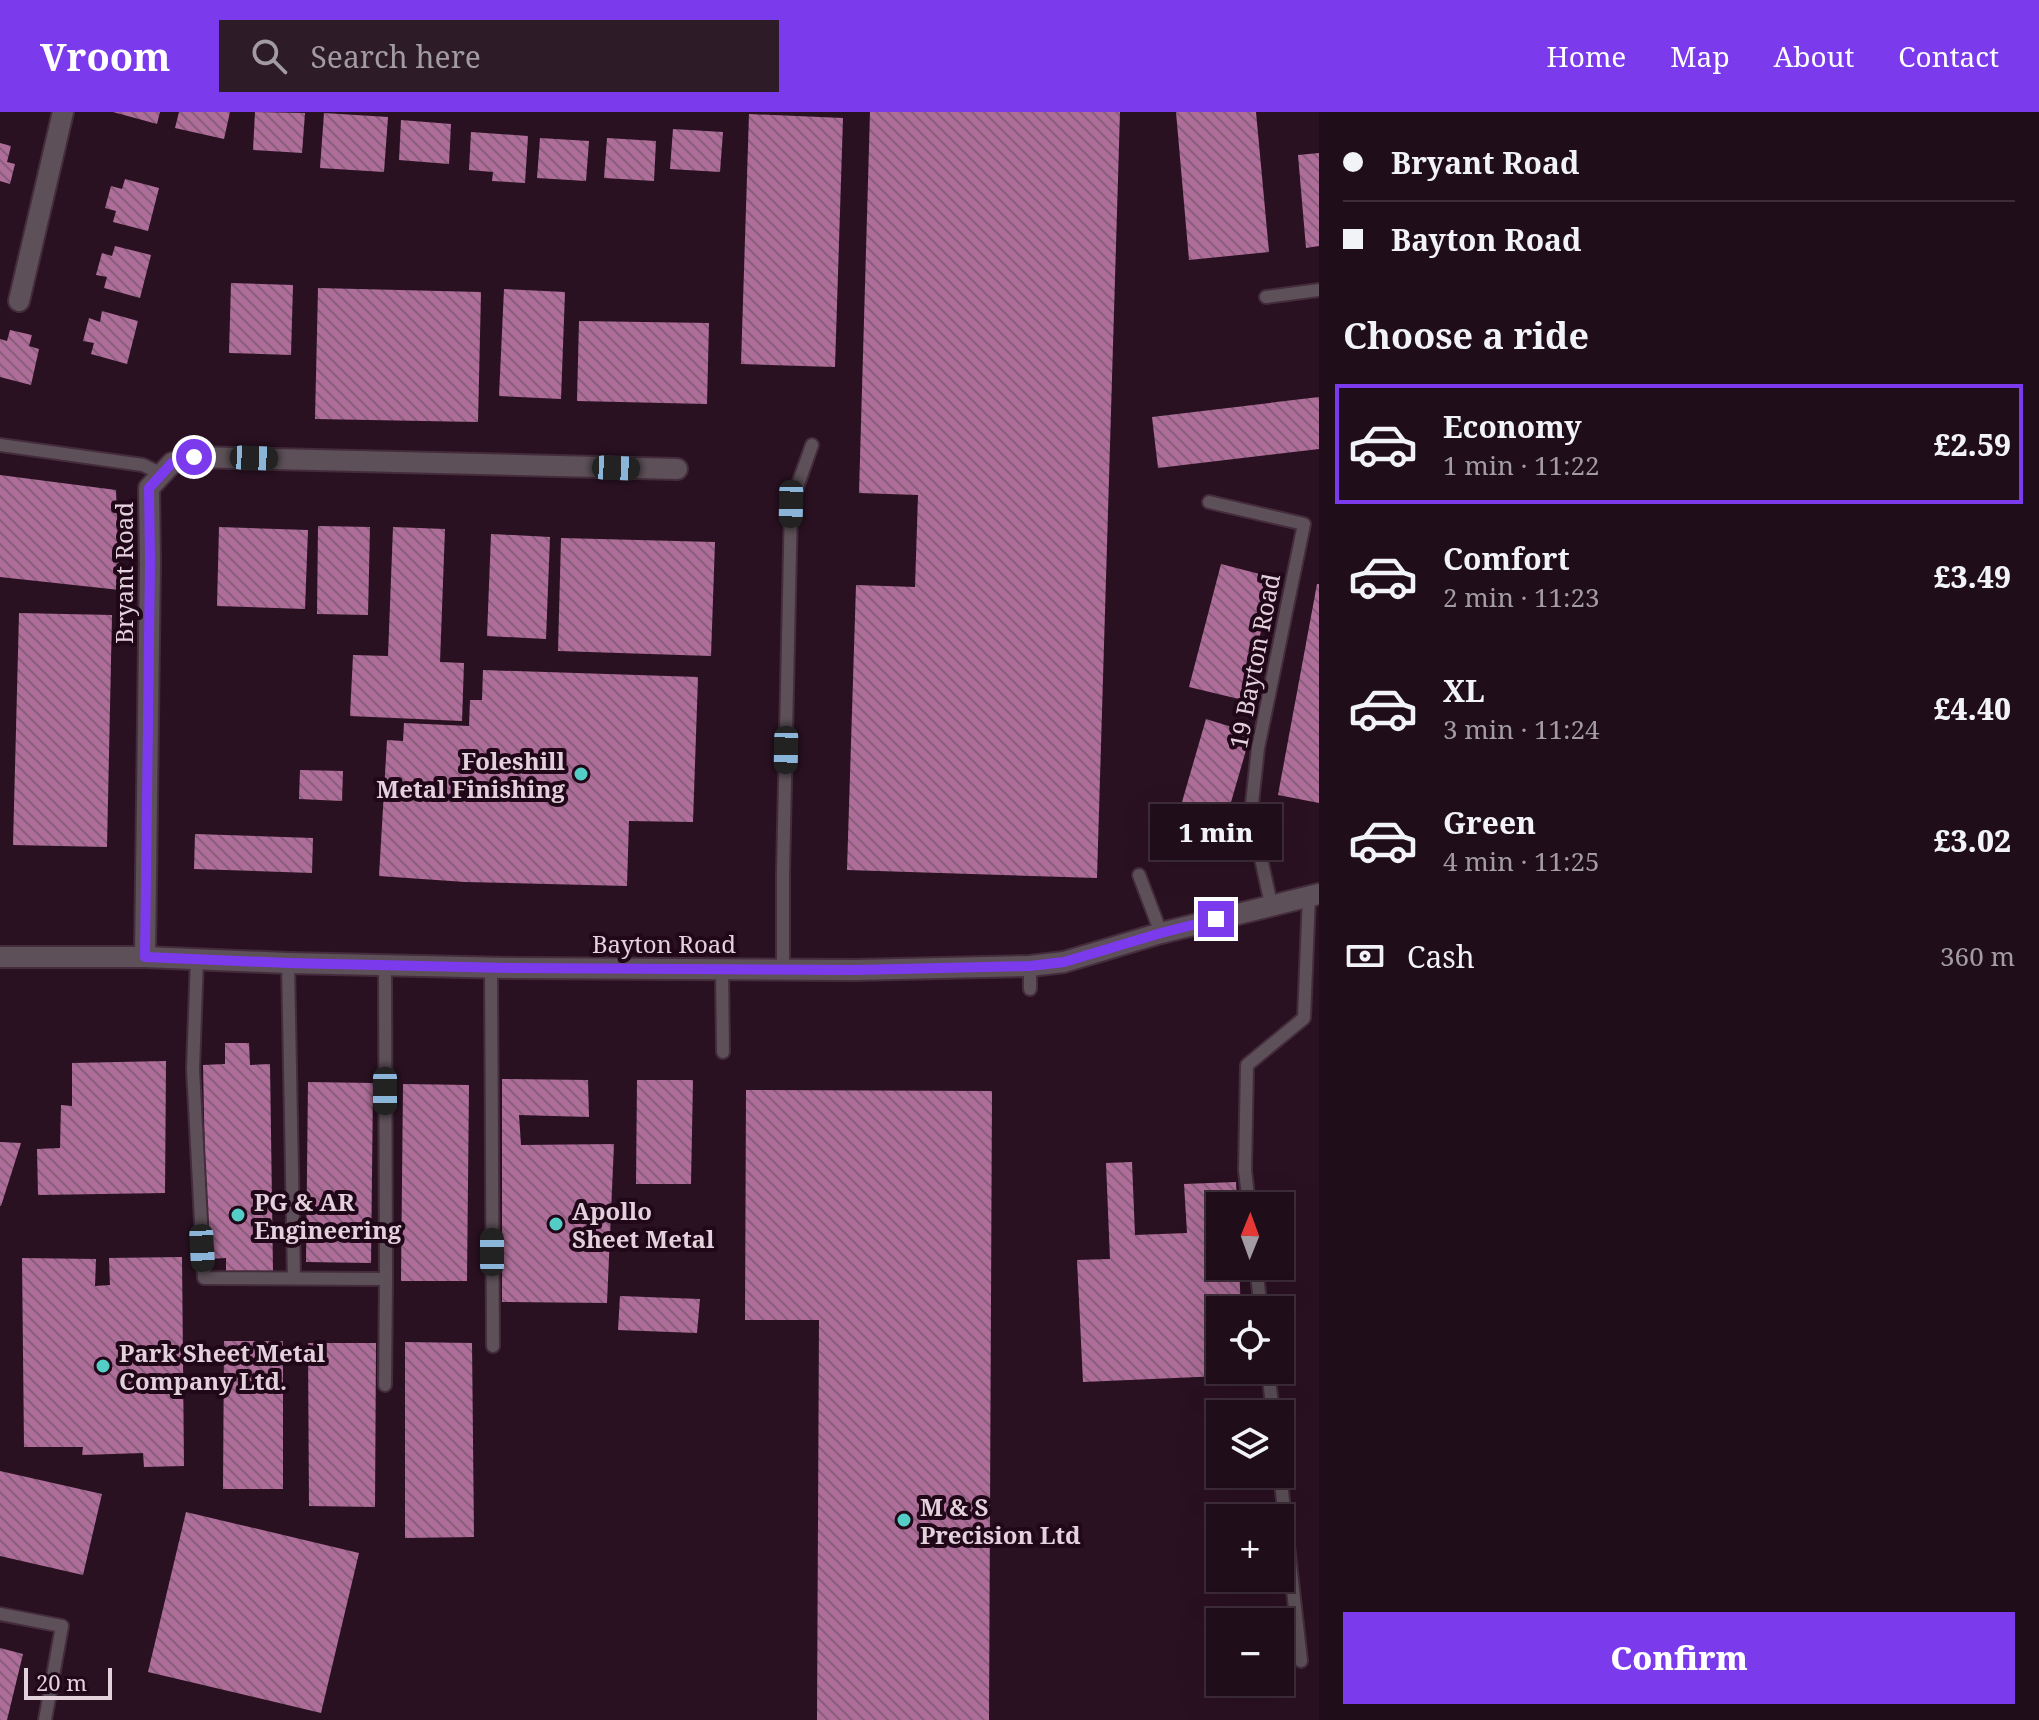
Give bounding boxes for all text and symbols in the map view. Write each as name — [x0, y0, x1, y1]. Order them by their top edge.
search box — [219, 20, 779, 92]
text: Vroom — [40, 30, 171, 82]
icon: search — [247, 34, 291, 78]
text: Search here — [311, 36, 481, 77]
text: Home — [1547, 37, 1626, 75]
text: Map — [1670, 37, 1730, 75]
text: About — [1774, 37, 1854, 75]
text: Contact — [1898, 37, 1999, 75]
text: Bryant Road — [1391, 142, 1579, 183]
text: Bayton Road — [1391, 219, 1582, 260]
text: Choose a ride — [1343, 311, 1589, 360]
text: Economy — [1443, 406, 1582, 447]
icon: car — [1347, 408, 1419, 480]
text: £2.59 — [1934, 424, 2011, 465]
route start — [176, 439, 212, 475]
car — [230, 445, 278, 471]
text: 1 min · 11:22 — [1443, 447, 1600, 483]
car — [592, 455, 640, 481]
car — [779, 480, 803, 528]
street label: Bryant Road — [107, 502, 140, 644]
text: Comfort — [1443, 538, 1570, 579]
icon: car — [1347, 540, 1419, 612]
text: £3.49 — [1934, 556, 2011, 597]
street label: 19 Bayton Road — [1221, 571, 1287, 751]
text: 2 min · 11:23 — [1443, 579, 1600, 615]
text: XL — [1443, 670, 1485, 711]
icon: car — [1347, 672, 1419, 744]
text: £4.40 — [1934, 688, 2011, 729]
text: 3 min · 11:24 — [1443, 711, 1600, 747]
car — [774, 726, 798, 774]
place label: Foleshill Metal Finishing — [376, 744, 566, 805]
marker: Foleshill Metal Finishing — [572, 765, 590, 783]
text: Green — [1443, 802, 1536, 843]
callout: 1 min — [1150, 803, 1282, 859]
icon: car — [1347, 804, 1419, 876]
text: 1 min — [1179, 814, 1253, 850]
text: £3.02 — [1934, 820, 2011, 861]
text: 4 min · 11:25 — [1443, 843, 1600, 879]
route end — [1198, 901, 1234, 937]
street label: Bayton Road — [592, 927, 736, 960]
icon: cash — [1343, 934, 1387, 978]
text: Cash — [1407, 936, 1475, 977]
text: 360 m — [1940, 938, 2015, 974]
car — [373, 1067, 397, 1115]
place label: PG & AR Engineering — [254, 1185, 402, 1246]
north arrow — [1206, 1192, 1294, 1280]
map controls — [1206, 1192, 1294, 1696]
place label: Apollo Sheet Metal — [572, 1194, 715, 1255]
marker: PG & AR Engineering — [229, 1206, 247, 1224]
marker: Apollo Sheet Metal — [547, 1215, 565, 1233]
car — [189, 1223, 215, 1273]
car — [480, 1228, 504, 1276]
button: locate — [1206, 1296, 1294, 1384]
place label: Park Sheet Metal Company Ltd. — [119, 1336, 326, 1397]
marker: Park Sheet Metal Company Ltd. — [94, 1357, 112, 1375]
button: layers — [1206, 1400, 1294, 1488]
place label: M & S Precision Ltd — [920, 1490, 1081, 1551]
button: + — [1206, 1504, 1294, 1592]
marker: M & S Precision Ltd — [895, 1511, 913, 1529]
button: − — [1206, 1608, 1294, 1696]
button: Confirm — [1343, 1612, 2015, 1704]
scale bar — [24, 1664, 112, 1700]
text: 20 m — [36, 1667, 87, 1697]

